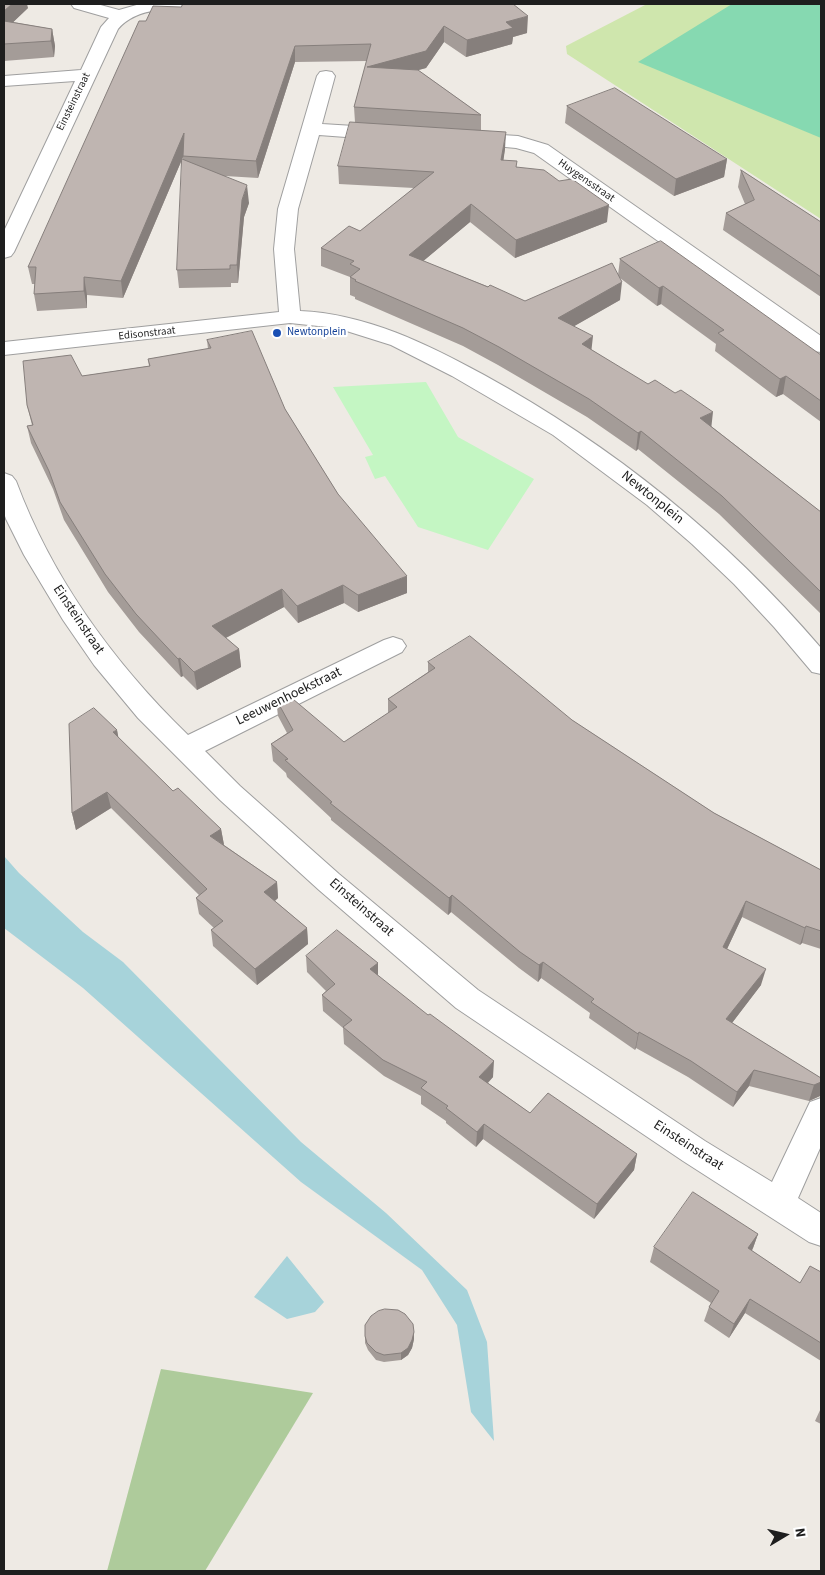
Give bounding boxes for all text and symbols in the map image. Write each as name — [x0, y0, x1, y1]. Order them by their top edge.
street label: Einsteinstraat — [54, 71, 94, 133]
street label: Huygensstraat — [555, 157, 617, 205]
street label: Edisonstraat — [118, 324, 176, 344]
place label: Newtonplein — [287, 326, 346, 340]
marker: Newtonplein — [271, 327, 283, 339]
street label: Newtonplein — [617, 468, 687, 528]
street label: Einsteinstraat — [49, 582, 107, 658]
street label: Leeuwenhoekstraat — [233, 664, 345, 730]
street label: Einsteinstraat — [325, 875, 397, 941]
street label: Einsteinstraat — [650, 1117, 726, 1175]
north arrow — [760, 1510, 810, 1560]
text: N — [789, 1526, 810, 1539]

